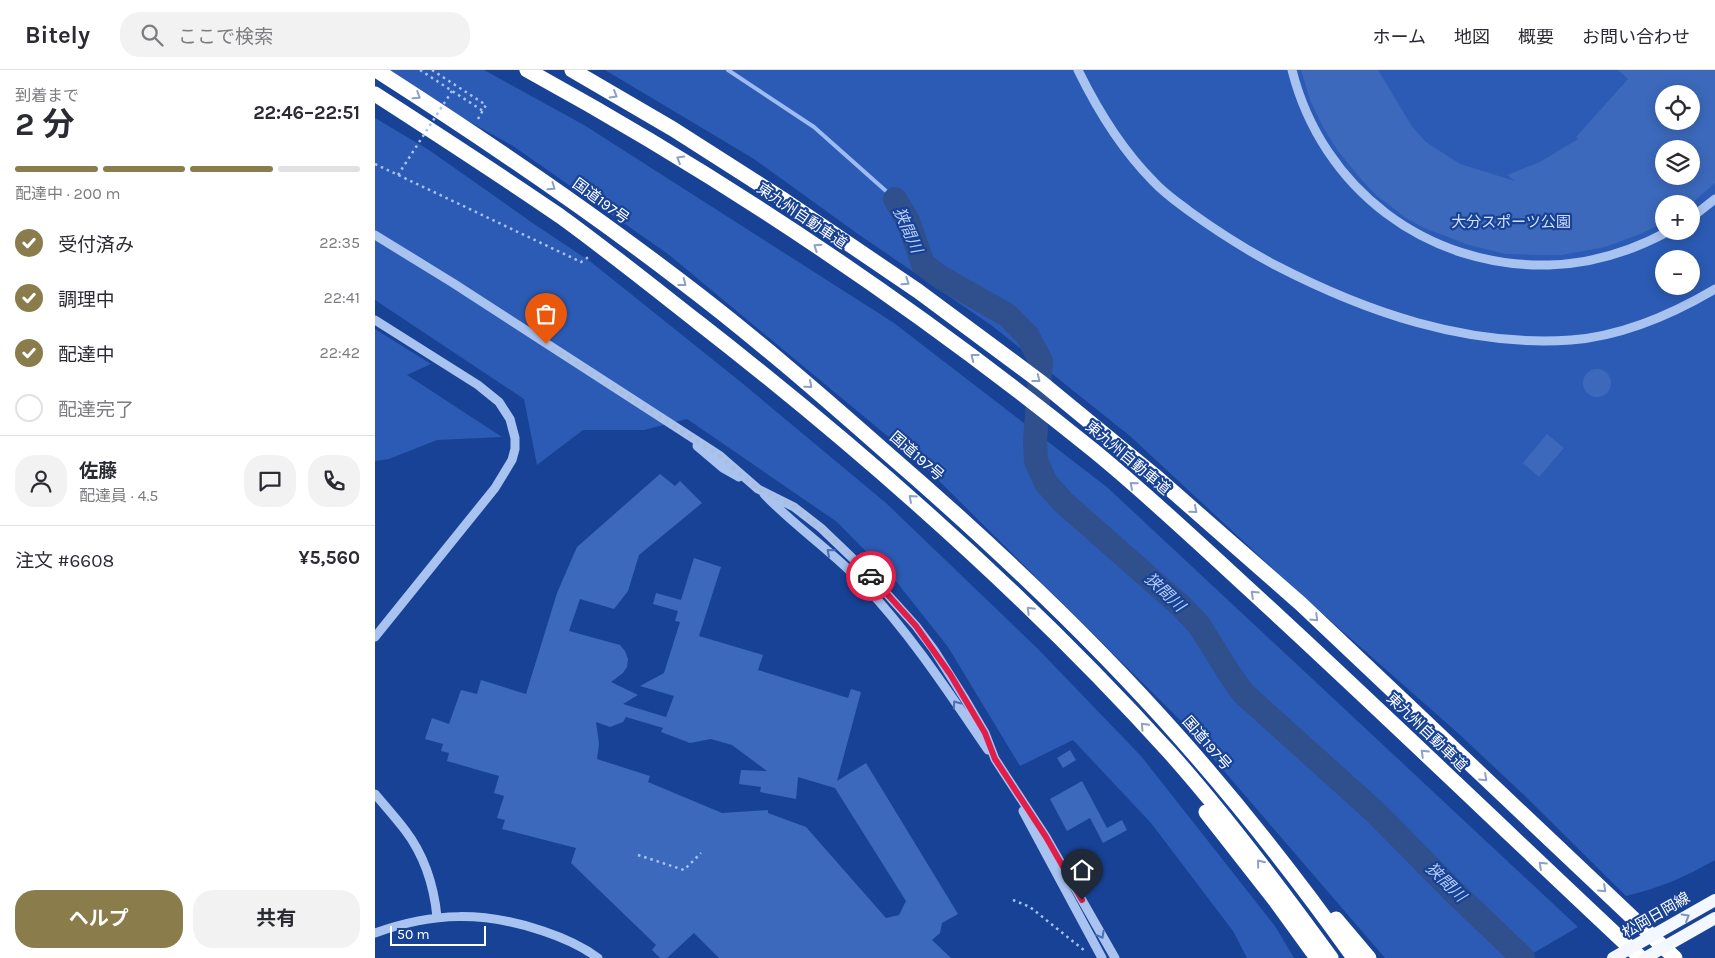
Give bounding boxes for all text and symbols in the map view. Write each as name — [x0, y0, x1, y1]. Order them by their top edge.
search box — [120, 12, 470, 57]
text: Bitely — [25, 21, 90, 49]
icon: search — [138, 21, 166, 49]
text: ここで検索 — [178, 26, 273, 48]
text: ホーム — [1373, 26, 1426, 48]
text: 地図 — [1454, 26, 1490, 48]
text: 概要 — [1518, 26, 1554, 48]
text: お問い合わせ — [1582, 26, 1690, 48]
map controls — [1655, 85, 1700, 295]
button: locate — [1655, 85, 1700, 130]
text: 到着まで — [15, 86, 79, 105]
one-way arrow — [609, 88, 618, 98]
one-way arrow — [411, 90, 420, 100]
text: 22:46–22:51 — [253, 102, 360, 124]
text: 2 分 — [15, 106, 74, 143]
button: layers — [1655, 140, 1700, 185]
one-way arrow — [677, 155, 686, 165]
street label: 国道197号 — [569, 174, 633, 228]
street label: 東九州自動車道 — [753, 179, 851, 253]
one-way arrow — [546, 181, 555, 190]
text: 配達中 · 200 m — [15, 184, 121, 203]
button: + — [1655, 195, 1700, 240]
water label: 狭間川 — [890, 204, 927, 258]
park label: 大分スポーツ公園 — [1451, 213, 1571, 231]
icon: check — [15, 229, 43, 257]
text: 22:35 — [319, 233, 360, 252]
text: 受付済み — [58, 234, 134, 256]
one-way arrow — [813, 244, 822, 253]
button: − — [1655, 250, 1700, 295]
one-way arrow — [901, 276, 910, 286]
one-way arrow — [677, 277, 686, 285]
icon: check — [15, 284, 43, 312]
text: 22:41 — [324, 288, 360, 307]
text: 調理中 — [58, 289, 115, 311]
pin — [525, 293, 567, 344]
icon: bag — [532, 300, 560, 328]
icon: check — [15, 339, 43, 367]
text: 22:42 — [320, 343, 360, 362]
text: 配達中 — [58, 344, 115, 366]
one-way arrow — [971, 354, 980, 362]
one-way arrow — [1031, 373, 1041, 382]
one-way arrow — [804, 379, 813, 388]
text: 配達完了 — [58, 399, 134, 421]
street label: 東九州自動車道 — [1082, 417, 1174, 499]
street label: 国道197号 — [886, 428, 948, 484]
button: person — [15, 455, 67, 507]
button: chat — [244, 455, 296, 507]
button: phone — [308, 455, 360, 507]
text: 佐藤 — [79, 460, 117, 482]
one-way arrow — [1130, 482, 1139, 491]
text: 配達員 · 4.5 — [79, 486, 158, 505]
one-way arrow — [908, 495, 917, 504]
one-way arrow — [1189, 504, 1198, 513]
text: ¥5,560 — [298, 547, 360, 569]
text: 注文 #6608 — [15, 550, 114, 572]
one-way arrow — [827, 550, 836, 558]
courier — [846, 551, 896, 601]
icon: car — [857, 562, 885, 590]
water label: 狭間川 — [1141, 569, 1190, 617]
one-way arrow — [1250, 591, 1259, 600]
one-way arrow — [1027, 606, 1036, 615]
one-way arrow — [1310, 612, 1319, 621]
street label: 東九州自動車道 — [1383, 689, 1471, 775]
one-way arrow — [953, 700, 962, 710]
street label: 国道197号 — [1179, 712, 1235, 774]
one-way arrow — [1141, 722, 1150, 731]
one-way arrow — [1420, 750, 1429, 759]
one-way arrow — [1479, 772, 1488, 781]
pin — [1061, 849, 1103, 900]
icon: home — [1068, 856, 1096, 884]
water label: 狭間川 — [1422, 858, 1471, 907]
one-way arrow — [1258, 860, 1266, 869]
one-way arrow — [1538, 862, 1547, 871]
one-way arrow — [1597, 883, 1606, 892]
street label: 松岡日岡線 — [1619, 888, 1693, 942]
button: ヘルプ — [15, 890, 183, 948]
button: 共有 — [193, 890, 360, 948]
one-way arrow — [1680, 913, 1689, 923]
scale bar — [390, 923, 486, 946]
text: 50 m — [397, 926, 430, 943]
one-way arrow — [1095, 930, 1105, 939]

